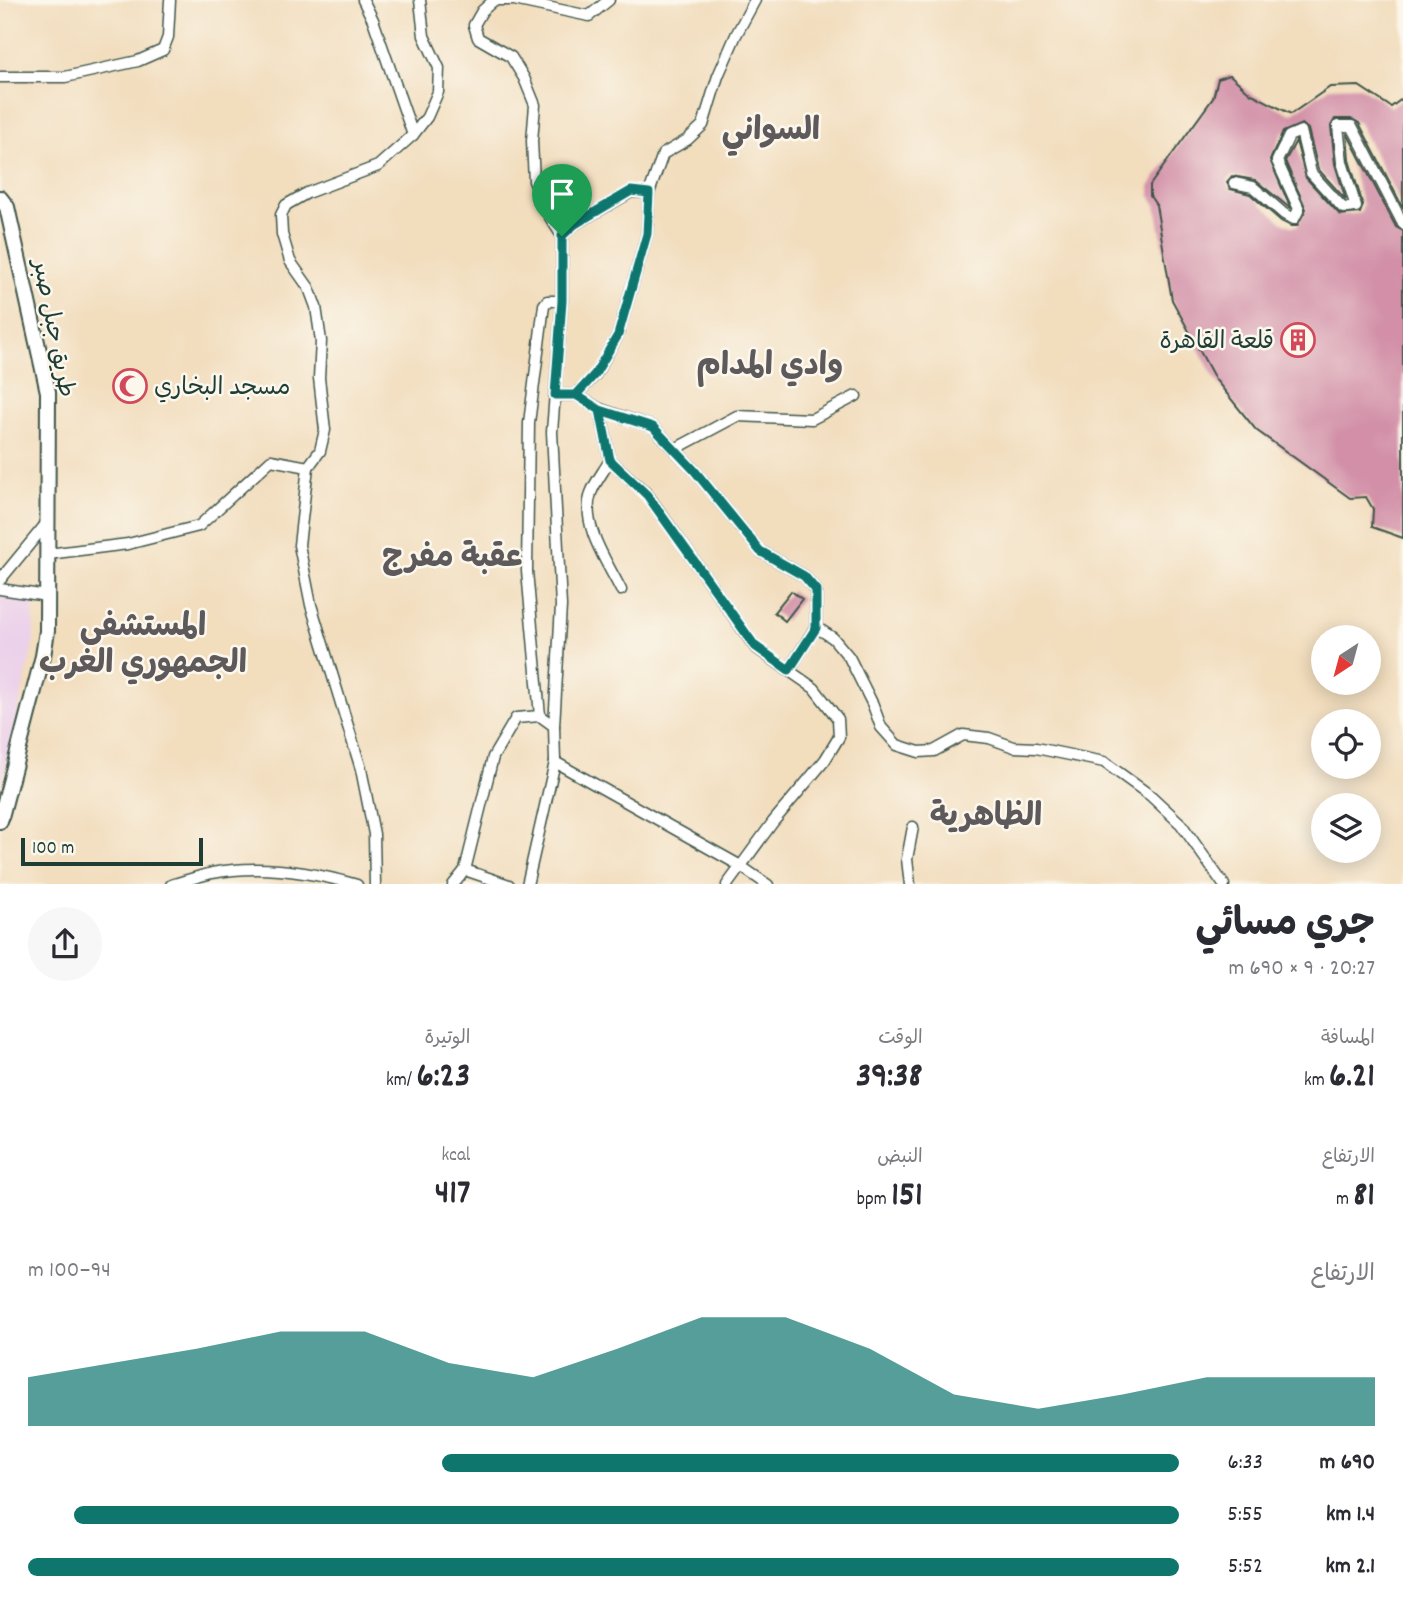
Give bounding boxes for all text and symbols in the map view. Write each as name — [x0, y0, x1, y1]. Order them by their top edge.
district label: السواني — [722, 110, 820, 157]
pin — [532, 164, 592, 236]
icon: arrive — [543, 175, 581, 213]
street label: طريق جبل صبر — [22, 255, 82, 401]
building icon: قلعة القاهرة — [1279, 321, 1317, 359]
place label: قلعة القاهرة — [1160, 326, 1274, 360]
district label: وادي المدام — [697, 345, 843, 391]
mosque icon: مسجد البخاري — [111, 367, 149, 405]
place label: مسجد البخاري — [154, 372, 291, 406]
district label: عقبة مفرج — [382, 537, 522, 583]
district label: المستشفى الجمهوري الغرب — [39, 606, 247, 689]
north arrow — [1311, 625, 1381, 695]
map controls — [1311, 625, 1381, 863]
button: locate — [1311, 709, 1381, 779]
button: layers — [1311, 793, 1381, 863]
district label: الظاهرية — [930, 796, 1042, 842]
scale bar — [21, 836, 203, 867]
text: 100 m — [32, 836, 74, 863]
text: جري مسائي — [1196, 899, 1375, 954]
button: share — [28, 907, 102, 981]
text: 20:27 · 9 × 690 m — [1228, 953, 1375, 986]
text: الوتيرة — [424, 1026, 470, 1053]
text: الوقت — [878, 1026, 923, 1053]
text: المسافة — [1321, 1026, 1375, 1053]
text: 6:23 — [417, 1053, 470, 1103]
text: 39:38 — [856, 1053, 923, 1103]
text: 6.21 — [1329, 1053, 1375, 1103]
text: /km — [386, 1068, 417, 1095]
text: km — [1304, 1068, 1329, 1095]
text: kcal — [441, 1143, 470, 1170]
text: النبض — [877, 1145, 923, 1172]
text: الارتفاع — [1322, 1145, 1375, 1172]
text: 417 — [435, 1170, 470, 1220]
text: 151 — [891, 1172, 923, 1222]
text: 81 — [1353, 1172, 1375, 1222]
text: bpm — [857, 1187, 891, 1214]
text: m — [1336, 1187, 1353, 1214]
text: 94–100 m — [28, 1255, 111, 1288]
text: الارتفاع — [1311, 1259, 1375, 1292]
text: 6:33 — [1227, 1447, 1263, 1480]
text: 690 m — [1320, 1447, 1375, 1480]
text: 5:55 — [1227, 1499, 1263, 1532]
text: 1.4 km — [1326, 1499, 1375, 1532]
text: 5:52 — [1228, 1551, 1263, 1584]
text: 2.1 km — [1326, 1551, 1375, 1584]

